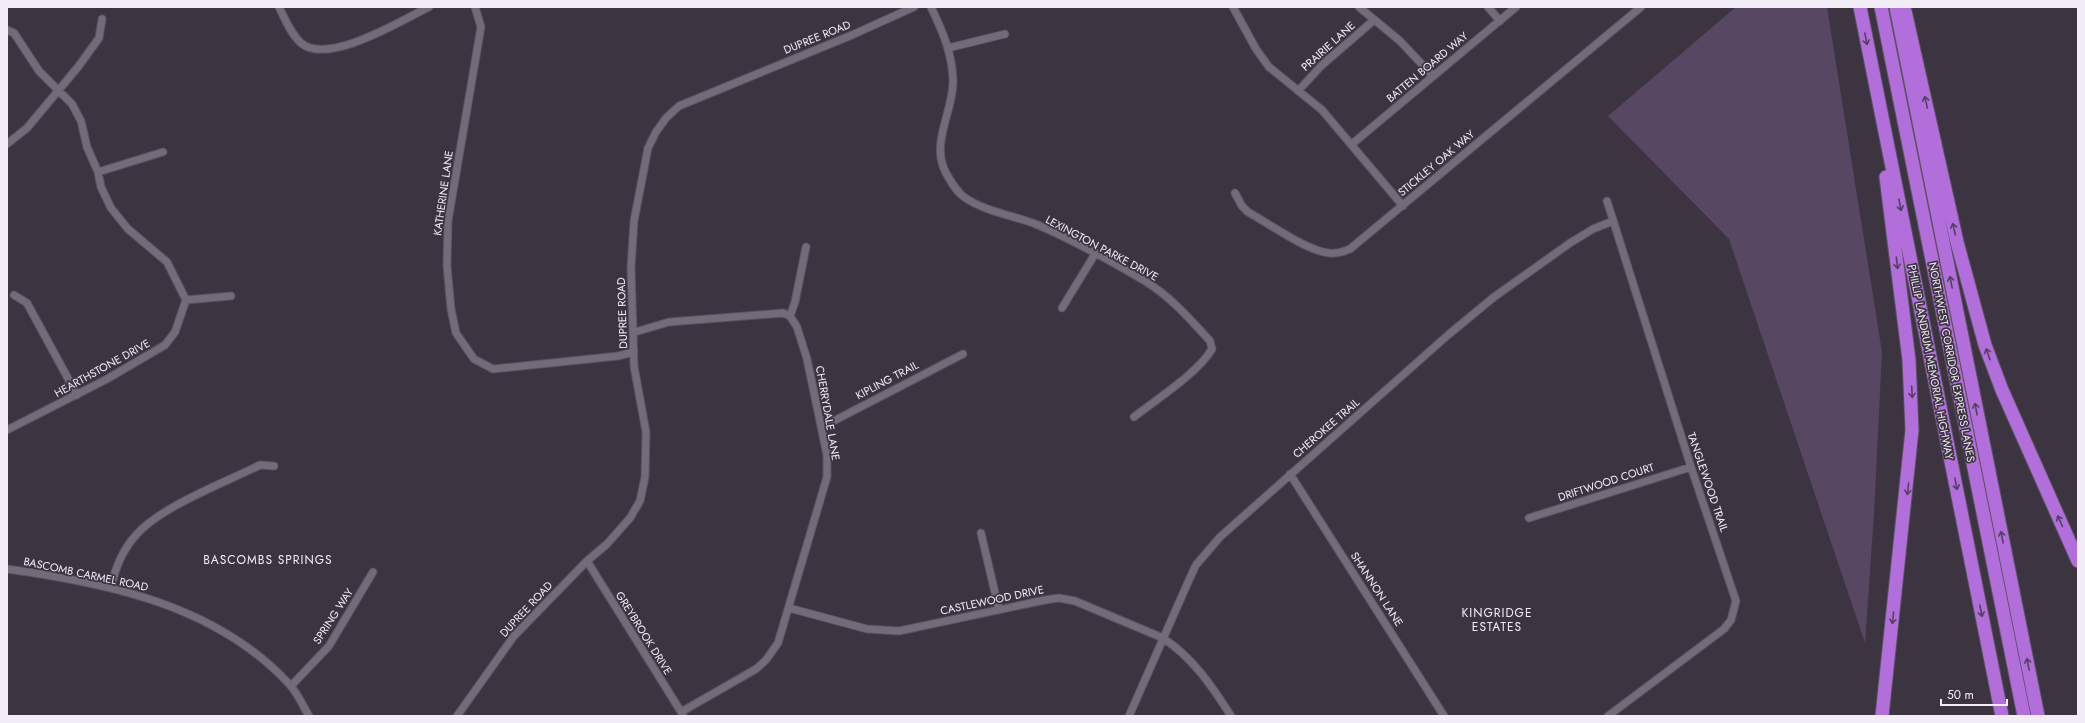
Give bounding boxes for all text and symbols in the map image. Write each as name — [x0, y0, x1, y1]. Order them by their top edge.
street label: DUPREE ROAD — [781, 16, 853, 58]
street label: PRAIRIE LANE — [1298, 17, 1358, 75]
street label: BATTEN BOARD WAY — [1383, 28, 1472, 106]
one-way arrow — [1863, 32, 1871, 45]
one-way arrow — [1921, 96, 1929, 109]
street label: STICKLEY OAK WAY — [1394, 126, 1478, 200]
street label: KATHERINE LANE — [429, 150, 457, 236]
one-way arrow — [1896, 199, 1904, 212]
street label: LEXINGTON PARKE DRIVE — [1043, 211, 1161, 285]
one-way arrow — [1949, 223, 1957, 236]
one-way arrow — [1893, 256, 1900, 269]
street label: NORTHWEST CORRIDOR EXPRESS LANES — [1925, 261, 1979, 463]
street label: PHILLIP LANDRUM MEMORIAL HIGHWAY — [1904, 263, 1958, 462]
one-way arrow — [1946, 276, 1954, 289]
street label: DUPREE ROAD — [613, 277, 631, 349]
street label: HEARTHSTONE DRIVE — [51, 335, 153, 401]
one-way arrow — [1984, 349, 1992, 361]
street label: KIPLING TRAIL — [853, 357, 921, 403]
street label: CHERRYDALE LANE — [812, 364, 844, 462]
one-way arrow — [1908, 385, 1915, 398]
street label: CHEROKEE TRAIL — [1289, 394, 1363, 462]
one-way arrow — [1972, 403, 1980, 416]
street label: TANGLEWOOD TRAIL — [1683, 430, 1733, 534]
street label: DRIFTWOOD COURT — [1556, 459, 1656, 505]
one-way arrow — [1952, 477, 1960, 490]
one-way arrow — [1904, 482, 1911, 495]
one-way arrow — [2056, 516, 2063, 528]
one-way arrow — [1998, 530, 2006, 543]
street label: SHANNON LANE — [1347, 549, 1407, 629]
district label: BASCOMBS SPRINGS — [203, 551, 333, 569]
street label: BASCOMB CARMEL ROAD — [22, 553, 150, 595]
street label: DUPREE ROAD — [496, 577, 556, 640]
street label: CASTLEWOOD DRIVE — [939, 581, 1045, 619]
street label: SPRING WAY — [309, 584, 358, 647]
street label: GREYBROOK DRIVE — [612, 588, 676, 678]
district label: KINGRIDGE ESTATES — [1461, 604, 1533, 636]
one-way arrow — [1978, 604, 1986, 617]
one-way arrow — [1890, 611, 1897, 624]
one-way arrow — [2023, 658, 2031, 671]
scale bar — [1941, 681, 2007, 707]
text: 50 m — [1947, 686, 1974, 704]

